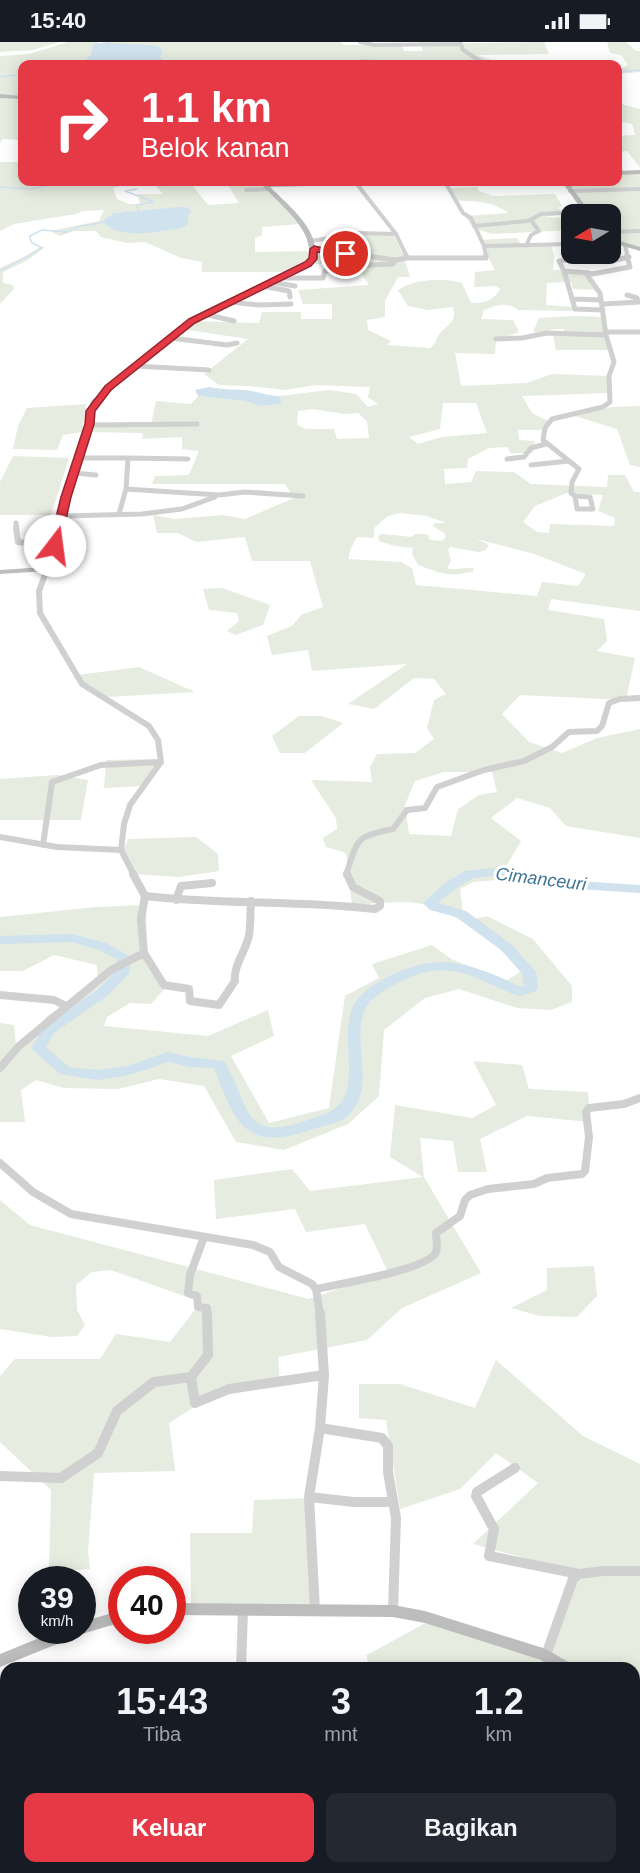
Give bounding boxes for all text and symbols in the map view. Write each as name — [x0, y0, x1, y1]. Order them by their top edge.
text: 15:40 — [30, 8, 86, 33]
icon: right — [42, 84, 120, 162]
text: 1.1 km — [141, 84, 272, 131]
text: Belok kanan — [141, 133, 290, 163]
north arrow — [561, 204, 621, 264]
map controls — [561, 204, 621, 264]
pin — [320, 228, 371, 279]
icon: arrive — [329, 237, 362, 270]
position arrow — [23, 514, 87, 578]
water label: Cimanceuri — [495, 864, 588, 895]
speed limit sign: 40 — [108, 1566, 186, 1644]
text: 39 — [40, 1581, 74, 1614]
text: km/h — [41, 1612, 73, 1629]
text: 15:43 — [116, 1681, 208, 1722]
text: 3 — [331, 1681, 351, 1722]
text: 1.2 — [474, 1681, 524, 1722]
text: Tiba — [143, 1723, 181, 1745]
text: mnt — [324, 1723, 358, 1745]
text: km — [485, 1723, 512, 1745]
button: Keluar — [24, 1793, 314, 1862]
button: Bagikan — [326, 1793, 616, 1862]

